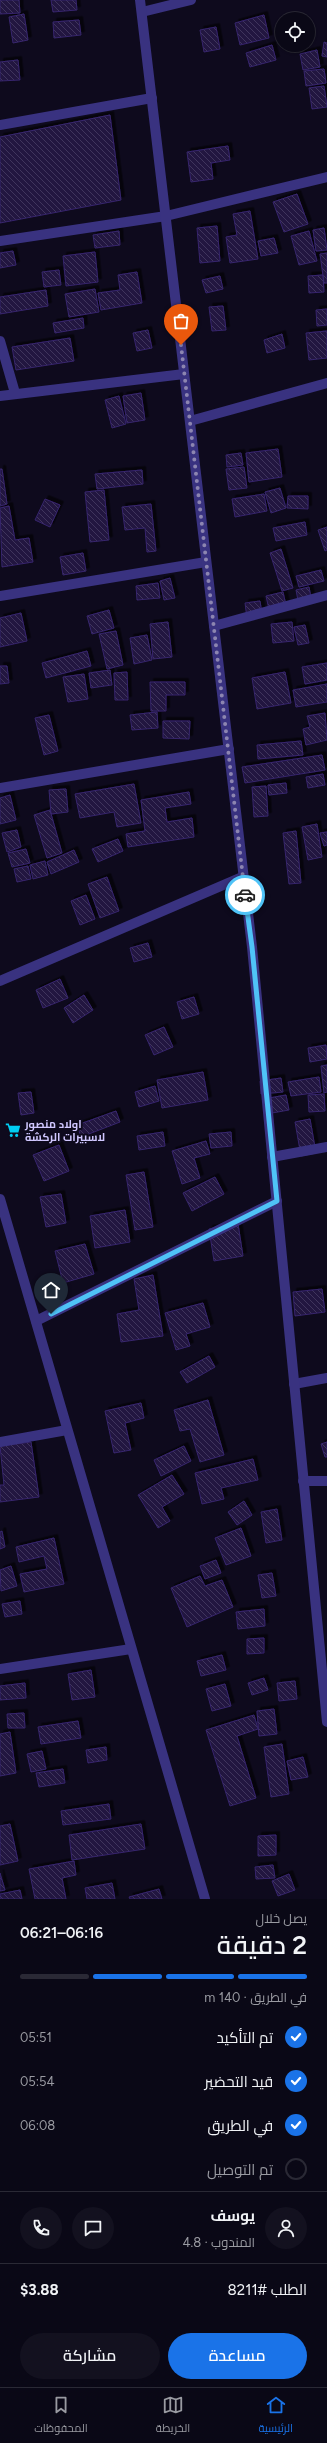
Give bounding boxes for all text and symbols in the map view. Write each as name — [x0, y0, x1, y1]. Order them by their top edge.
map controls — [275, 12, 315, 52]
button: locate — [275, 12, 315, 52]
pin — [164, 304, 198, 345]
icon: bag — [170, 310, 192, 332]
courier — [225, 875, 265, 915]
icon: car — [234, 884, 256, 906]
place label: اولاد منصور لاسبيرات الركشة — [24, 1118, 105, 1144]
supermarket icon: اولاد منصور لاسبيرات الركشة — [4, 1121, 22, 1139]
pin — [34, 1273, 68, 1314]
icon: home — [40, 1279, 62, 1301]
text: يصل خلال — [256, 1911, 307, 1926]
text: 06:16–06:21 — [20, 1924, 103, 1942]
text: 2 دقيقة — [217, 1929, 307, 1961]
text: في الطريق · 140 m — [204, 1990, 307, 2005]
icon: check — [285, 2026, 307, 2048]
text: تم التأكيد — [217, 2029, 273, 2047]
text: 05:51 — [20, 2030, 52, 2045]
icon: check — [285, 2070, 307, 2092]
text: قيد التحضير — [204, 2073, 273, 2091]
text: 05:54 — [20, 2074, 55, 2089]
icon: check — [285, 2114, 307, 2136]
text: في الطريق — [207, 2117, 273, 2135]
text: 06:08 — [20, 2118, 55, 2133]
text: تم التوصيل — [207, 2161, 273, 2179]
button: phone — [20, 2207, 62, 2249]
button: chat — [72, 2207, 114, 2249]
text: يوسف — [210, 2207, 255, 2225]
button: person — [265, 2207, 307, 2249]
text: المندوب · 4.8 — [183, 2235, 255, 2250]
text: $3.88 — [20, 2281, 59, 2299]
text: الطلب #8211 — [228, 2281, 307, 2299]
button: مشاركة — [20, 2333, 160, 2379]
button: مساعدة — [168, 2333, 307, 2379]
tab: المحفوظات — [34, 2394, 88, 2438]
tab: الخريطة — [156, 2394, 190, 2438]
tab: الرئيسية — [258, 2394, 293, 2438]

